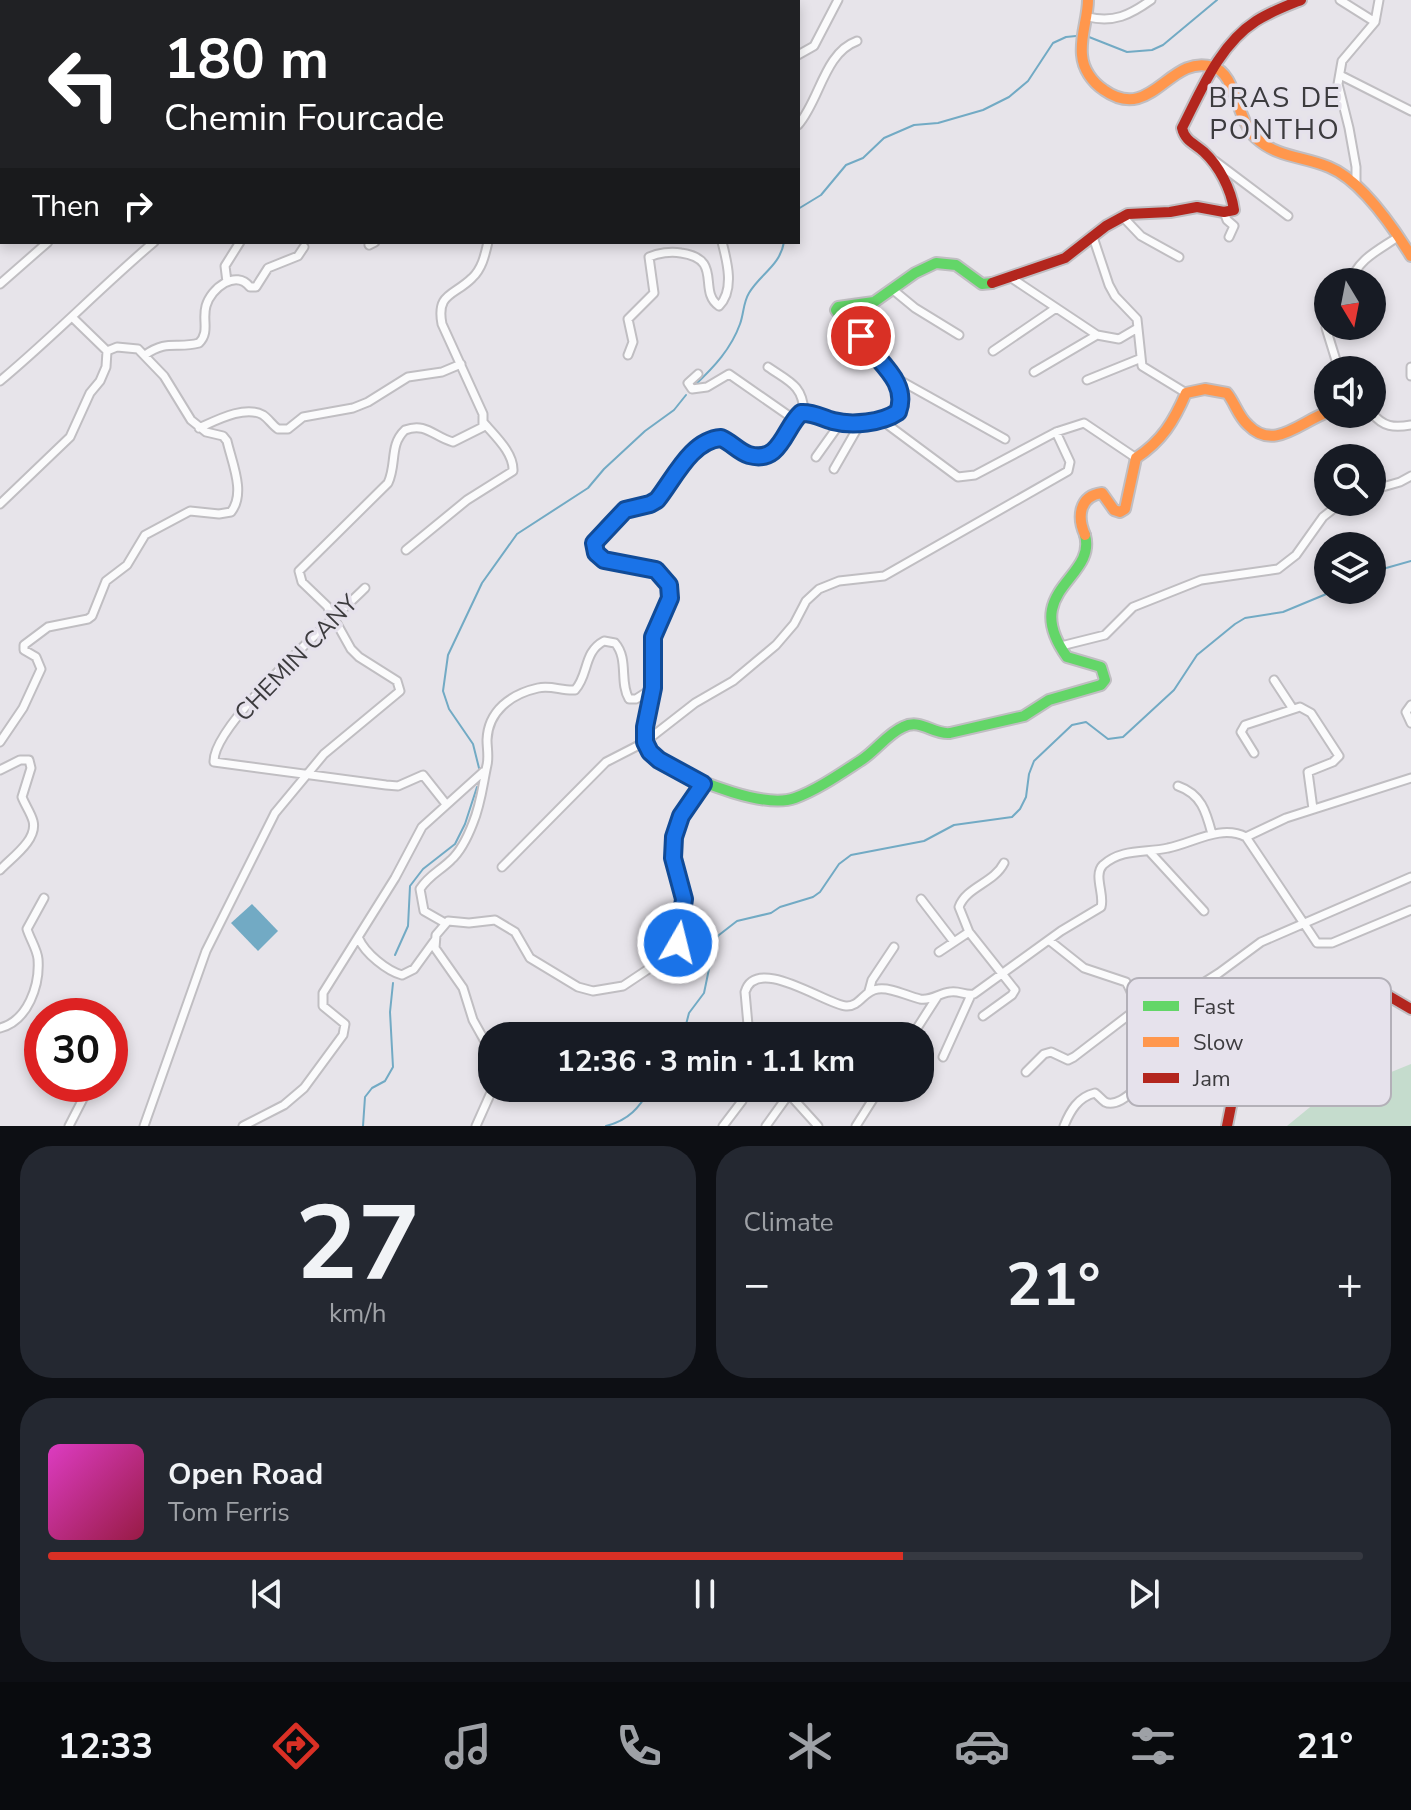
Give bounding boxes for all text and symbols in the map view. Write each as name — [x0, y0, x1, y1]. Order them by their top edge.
text: 180 m — [164, 21, 329, 98]
icon: left — [32, 32, 136, 136]
district label: BRAS DE PONTHO — [1208, 79, 1342, 149]
text: Chemin Fourcade — [164, 94, 444, 143]
icon: right — [116, 184, 160, 228]
text: Then — [32, 186, 100, 227]
north arrow — [1314, 268, 1386, 340]
map controls — [1314, 268, 1386, 604]
pin — [827, 302, 895, 370]
icon: arrive — [839, 314, 883, 358]
button: sound — [1314, 356, 1386, 428]
button: search — [1314, 444, 1386, 516]
button: layers — [1314, 532, 1386, 604]
street label: CHEMIN CANY — [227, 587, 365, 728]
position arrow — [636, 901, 720, 985]
legend — [1127, 978, 1391, 1106]
text: Fast — [1193, 992, 1235, 1022]
speed limit sign: 30 — [24, 998, 128, 1102]
text: Slow — [1193, 1028, 1244, 1058]
text: 12:36 · 3 min · 1.1 km — [557, 1041, 855, 1082]
text: Jam — [1192, 1064, 1231, 1094]
text: 27 — [295, 1173, 420, 1315]
text: Climate — [744, 1205, 834, 1240]
text: 21° — [1006, 1244, 1101, 1326]
text: − — [744, 1255, 770, 1315]
text: + — [1337, 1255, 1363, 1315]
text: km/h — [329, 1296, 386, 1331]
text: Open Road — [168, 1454, 323, 1495]
text: Tom Ferris — [168, 1495, 290, 1530]
icon: previous — [245, 1572, 289, 1616]
icon: pause — [683, 1572, 727, 1616]
icon: next — [1122, 1572, 1166, 1616]
icon: directions — [268, 1718, 324, 1774]
icon: music — [440, 1718, 496, 1774]
icon: phone — [611, 1718, 667, 1774]
icon: climate — [782, 1718, 838, 1774]
icon: car — [954, 1718, 1010, 1774]
icon: filters — [1125, 1718, 1181, 1774]
text: 12:33 — [58, 1722, 153, 1771]
text: 21° — [1296, 1722, 1353, 1771]

